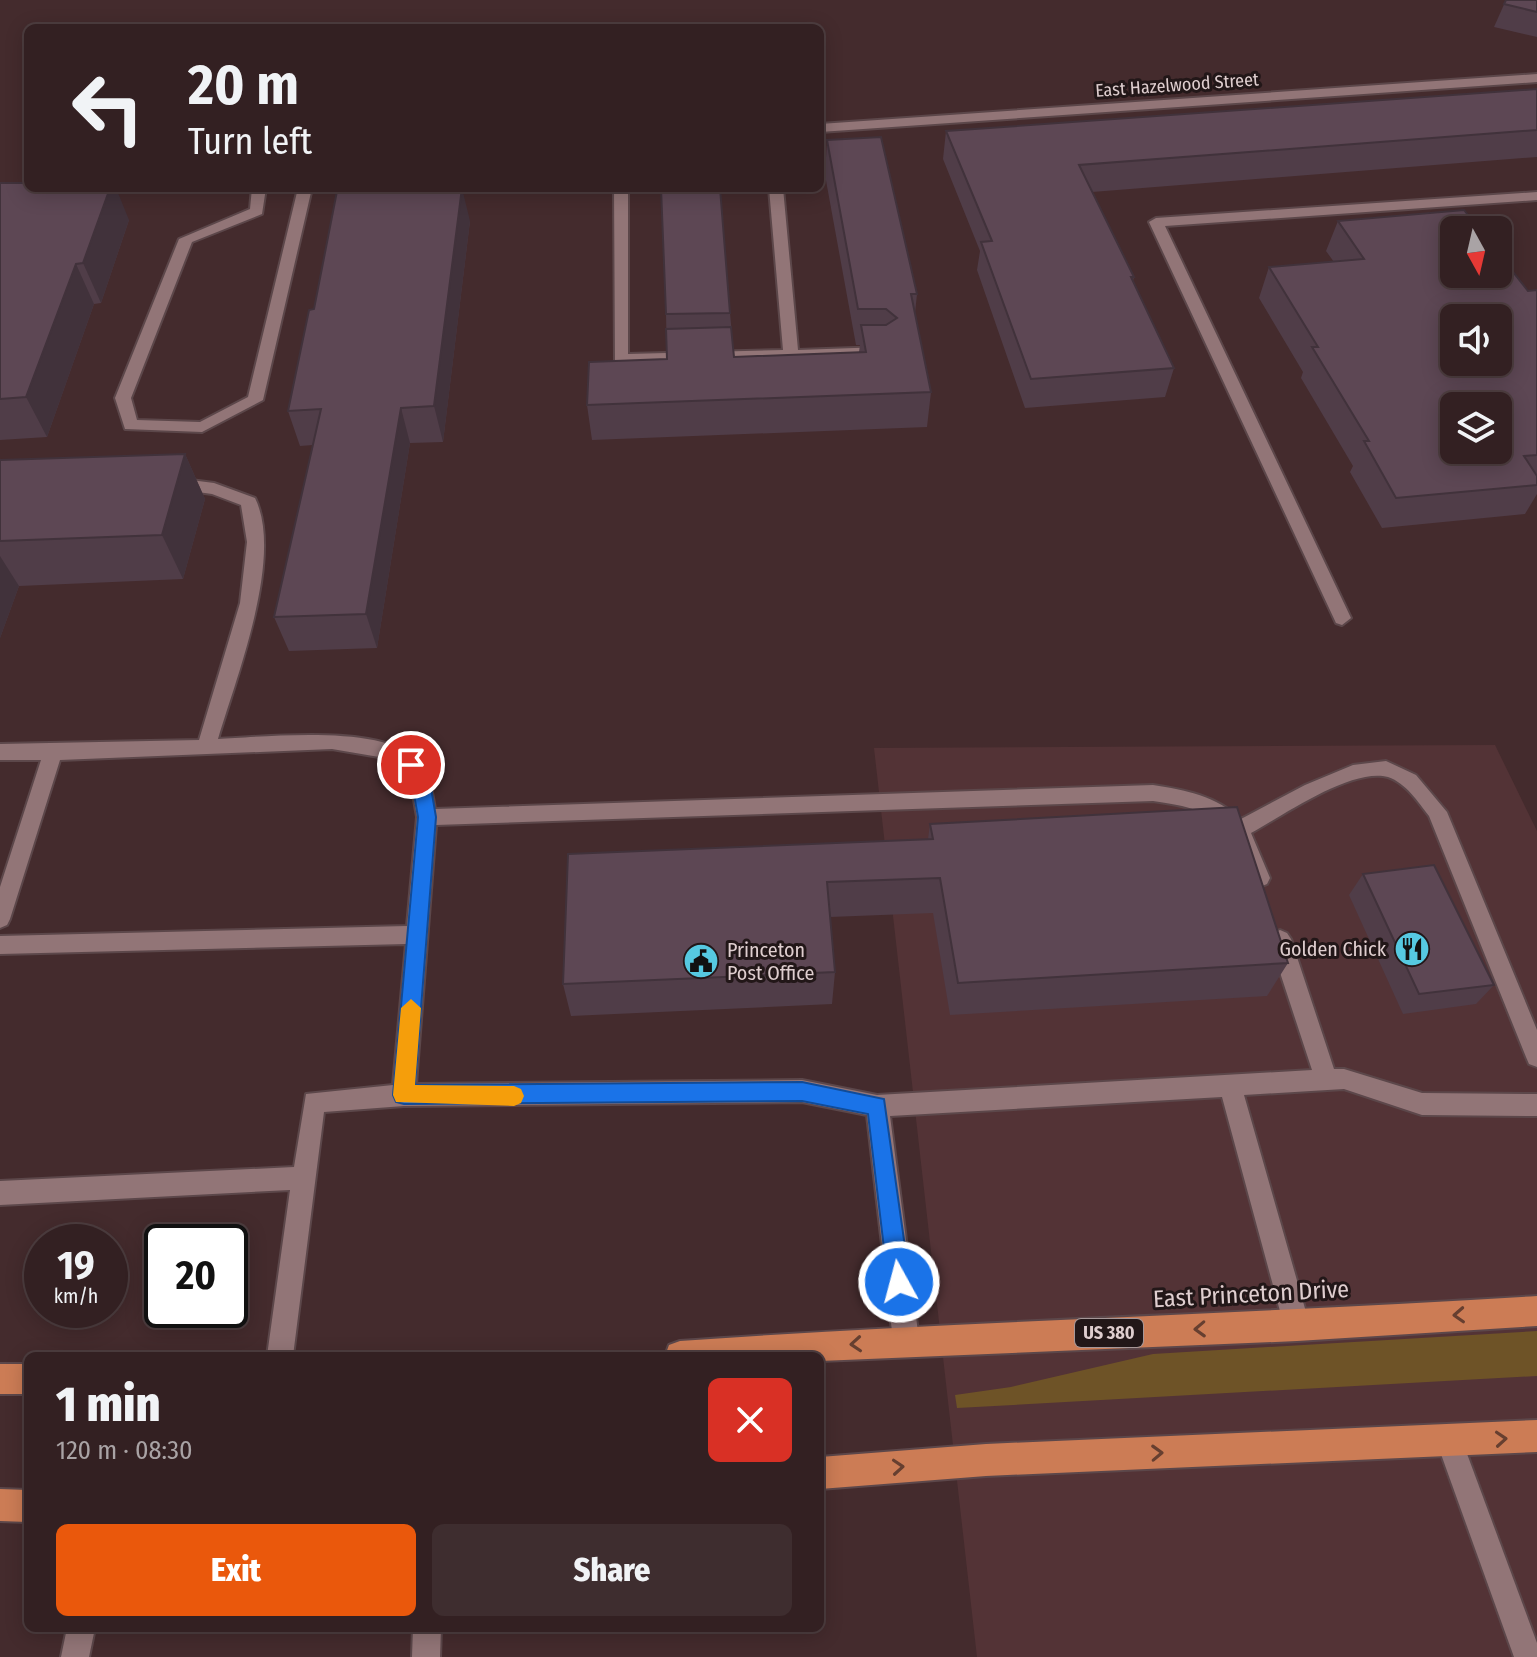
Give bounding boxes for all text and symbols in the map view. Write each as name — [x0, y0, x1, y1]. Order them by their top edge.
text: 20 m — [188, 52, 299, 119]
icon: left — [56, 56, 160, 160]
street label: East Hazelwood Street — [1094, 68, 1260, 102]
text: Turn left — [188, 120, 312, 164]
north arrow — [1440, 216, 1512, 288]
map controls — [1440, 216, 1512, 464]
button: sound — [1440, 304, 1512, 376]
button: layers — [1440, 392, 1512, 464]
pin — [377, 731, 445, 799]
icon: arrive — [389, 743, 433, 787]
restaurant icon: Golden Chick — [1393, 930, 1431, 968]
place label: Golden Chick — [1280, 937, 1387, 961]
place label: Princeton Post Office — [727, 938, 814, 985]
public building icon: Princeton Post Office — [682, 942, 720, 980]
speed limit sign: 20 — [144, 1224, 248, 1328]
position arrow — [857, 1240, 941, 1324]
text: 19 — [57, 1242, 95, 1290]
street label: East Princeton Drive — [1152, 1275, 1350, 1313]
text: km/h — [54, 1284, 98, 1308]
one-way arrow — [1452, 1306, 1465, 1323]
road number: US 380 — [1075, 1319, 1143, 1347]
one-way arrow — [1193, 1321, 1206, 1338]
one-way arrow — [849, 1335, 862, 1352]
text: 1 min — [56, 1376, 160, 1434]
button: close — [708, 1378, 792, 1462]
one-way arrow — [1495, 1431, 1508, 1448]
text: 120 m · 08:30 — [56, 1435, 193, 1466]
one-way arrow — [1151, 1445, 1164, 1462]
one-way arrow — [892, 1459, 905, 1476]
button: Exit — [56, 1524, 416, 1616]
button: Share — [432, 1524, 792, 1616]

